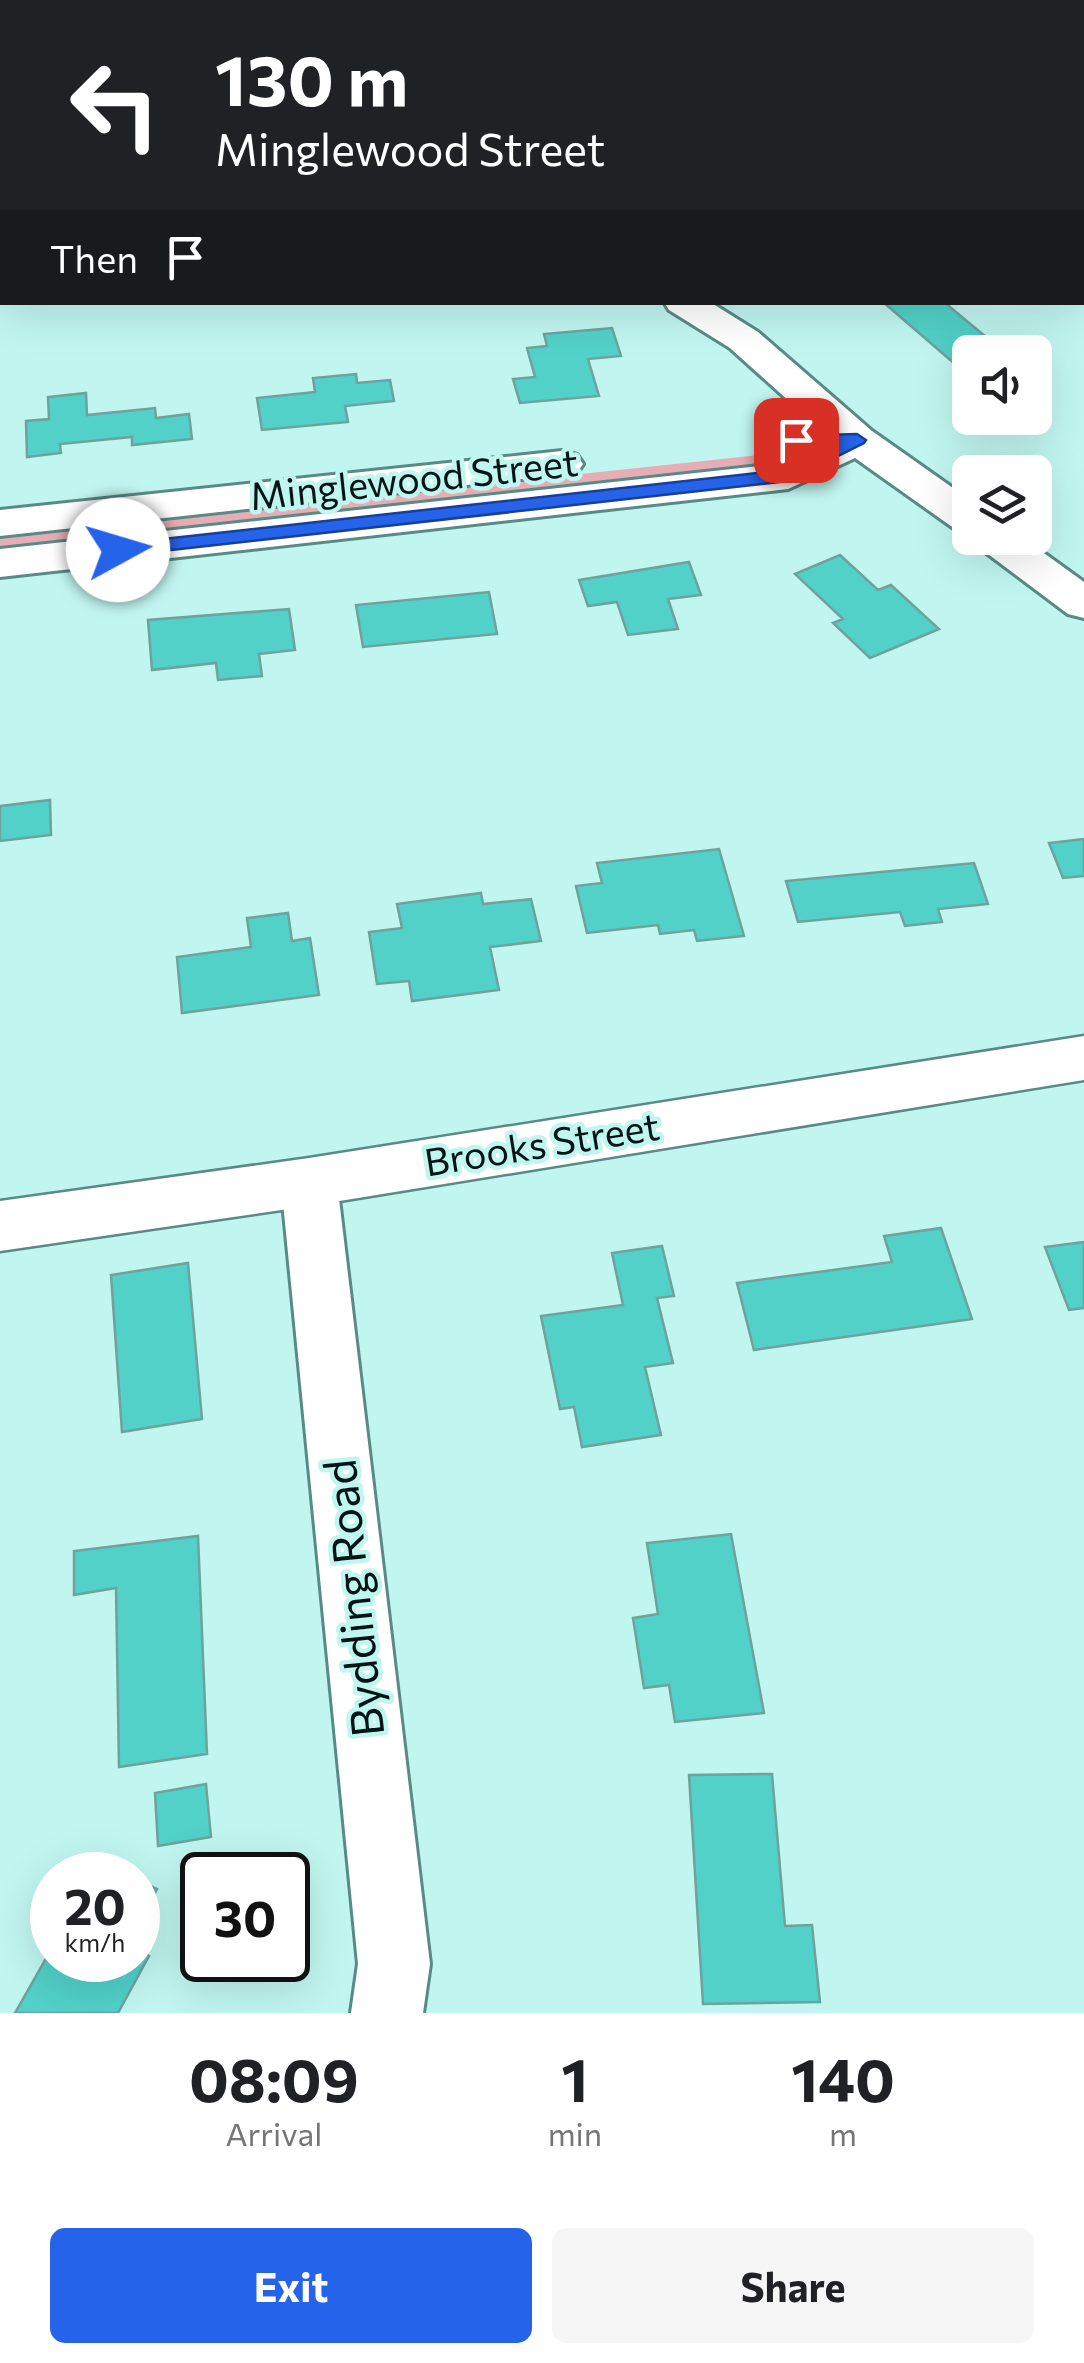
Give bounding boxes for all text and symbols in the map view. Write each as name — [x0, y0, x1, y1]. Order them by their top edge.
text: 130 m — [215, 35, 408, 120]
icon: left — [50, 40, 180, 170]
text: Minglewood Street — [215, 120, 605, 175]
icon: arrive — [158, 230, 213, 285]
text: Then — [50, 234, 138, 281]
map controls — [952, 335, 1052, 555]
button: sound — [952, 335, 1052, 435]
pin — [754, 398, 839, 483]
icon: arrive — [769, 413, 824, 468]
street label: Minglewood Street — [247, 437, 580, 518]
button: layers — [952, 455, 1052, 555]
position arrow — [66, 498, 170, 602]
street label: Brooks Street — [421, 1101, 662, 1184]
street label: Bydding Road — [310, 1457, 393, 1740]
speed limit sign: 30 — [180, 1852, 310, 1982]
text: 20 — [64, 1874, 126, 1935]
text: km/h — [65, 1927, 125, 1957]
text: 08:09 — [189, 2041, 359, 2114]
text: 1 — [561, 2041, 589, 2114]
text: 140 — [791, 2041, 895, 2114]
text: Arrival — [225, 2113, 322, 2153]
text: min — [548, 2113, 602, 2153]
text: m — [829, 2113, 857, 2153]
button: Exit — [50, 2228, 532, 2343]
button: Share — [552, 2228, 1034, 2343]

